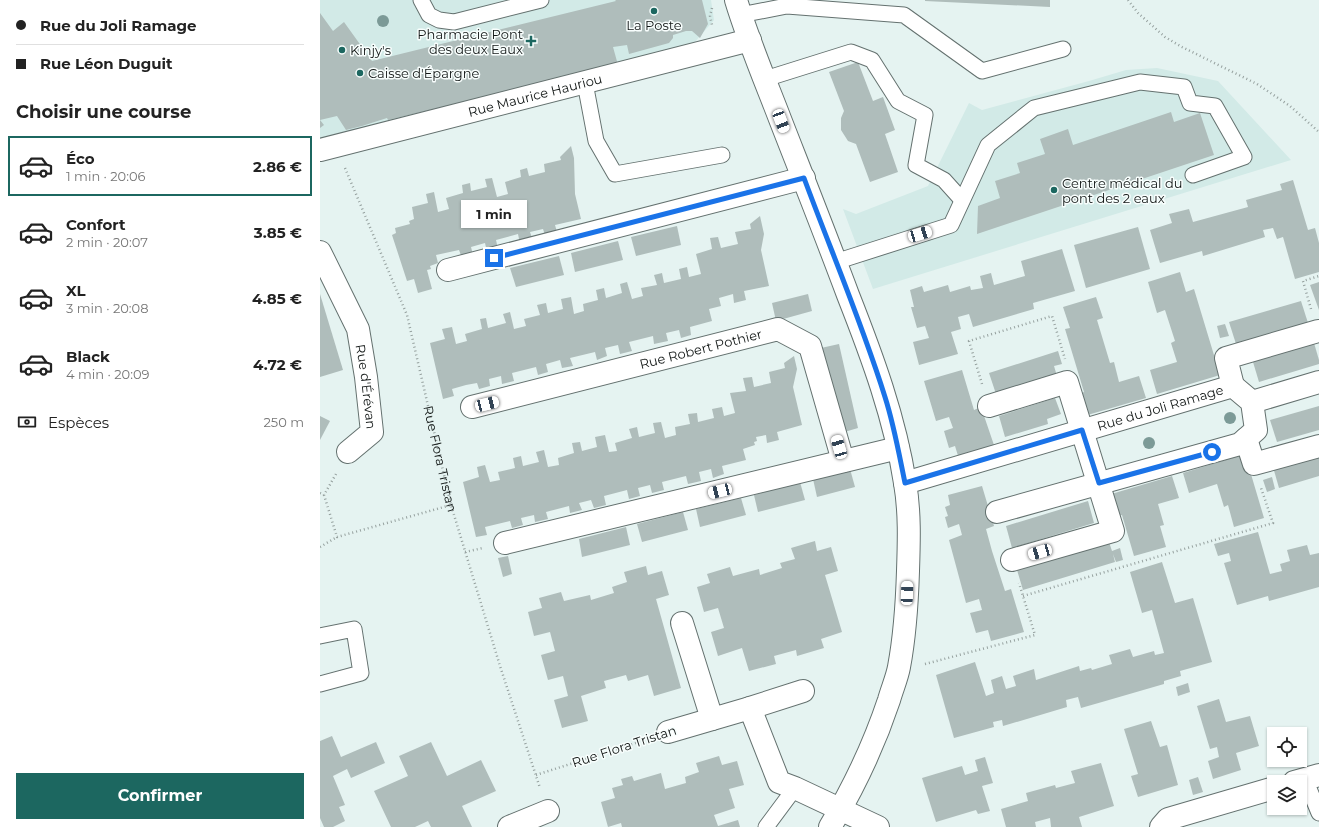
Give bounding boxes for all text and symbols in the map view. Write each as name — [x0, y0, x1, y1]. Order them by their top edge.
marker: La Poste — [649, 6, 659, 16]
text: Rue du Joli Ramage — [40, 16, 196, 35]
place label: La Poste — [626, 17, 682, 33]
place label: Pharmacie Pont des deux Eaux — [417, 26, 523, 57]
marker: Pharmacie Pont des deux Eaux — [526, 36, 536, 46]
place label: Kinjy's — [350, 42, 391, 58]
marker: Kinjy's — [337, 45, 347, 55]
text: Rue Léon Duguit — [40, 54, 173, 73]
place label: Caisse d'Épargne — [368, 65, 480, 81]
marker: Caisse d'Épargne — [355, 68, 365, 78]
street label: Rue Maurice Hauriou — [466, 70, 604, 120]
text: Choisir une course — [16, 101, 191, 123]
car — [771, 108, 791, 134]
icon: car — [18, 148, 54, 184]
text: Éco — [66, 149, 95, 168]
text: 2.86 € — [253, 157, 302, 176]
text: 1 min · 20:06 — [66, 168, 146, 184]
place label: Centre médical du pont des 2 eaux — [1062, 175, 1183, 206]
marker: Centre médical du pont des 2 eaux — [1049, 185, 1059, 195]
callout: 1 min — [461, 200, 527, 228]
text: 1 min — [476, 206, 512, 222]
icon: car — [18, 214, 54, 250]
text: Confort — [66, 215, 126, 234]
text: 3.85 € — [254, 223, 302, 242]
car — [907, 225, 933, 243]
text: 2 min · 20:07 — [66, 234, 148, 250]
route end — [485, 249, 503, 267]
icon: car — [18, 280, 54, 316]
text: XL — [66, 281, 85, 300]
text: 4.85 € — [252, 289, 302, 308]
text: 3 min · 20:08 — [66, 300, 149, 316]
street label: Rue Robert Pothier — [638, 325, 764, 372]
street label: Rue d'Érévan — [353, 343, 380, 430]
icon: car — [18, 346, 54, 382]
text: Black — [66, 347, 110, 366]
text: 4.72 € — [253, 355, 302, 374]
text: 4 min · 20:09 — [66, 366, 149, 382]
street label: Rue du Joli Ramage — [1095, 381, 1225, 434]
car — [474, 395, 500, 413]
street label: Rue Flora Tristan — [420, 404, 461, 514]
icon: cash — [16, 411, 38, 433]
text: Espèces — [48, 413, 109, 432]
text: 250 m — [263, 414, 304, 430]
car — [830, 434, 848, 460]
route start — [1203, 443, 1221, 461]
car — [707, 482, 733, 500]
car — [1027, 543, 1053, 561]
car — [901, 581, 913, 605]
street label: Rue Flora Tristan — [570, 722, 678, 770]
map controls — [1267, 727, 1307, 815]
button: locate — [1267, 727, 1307, 767]
button: Confirmer — [16, 773, 304, 819]
button: layers — [1267, 775, 1307, 815]

